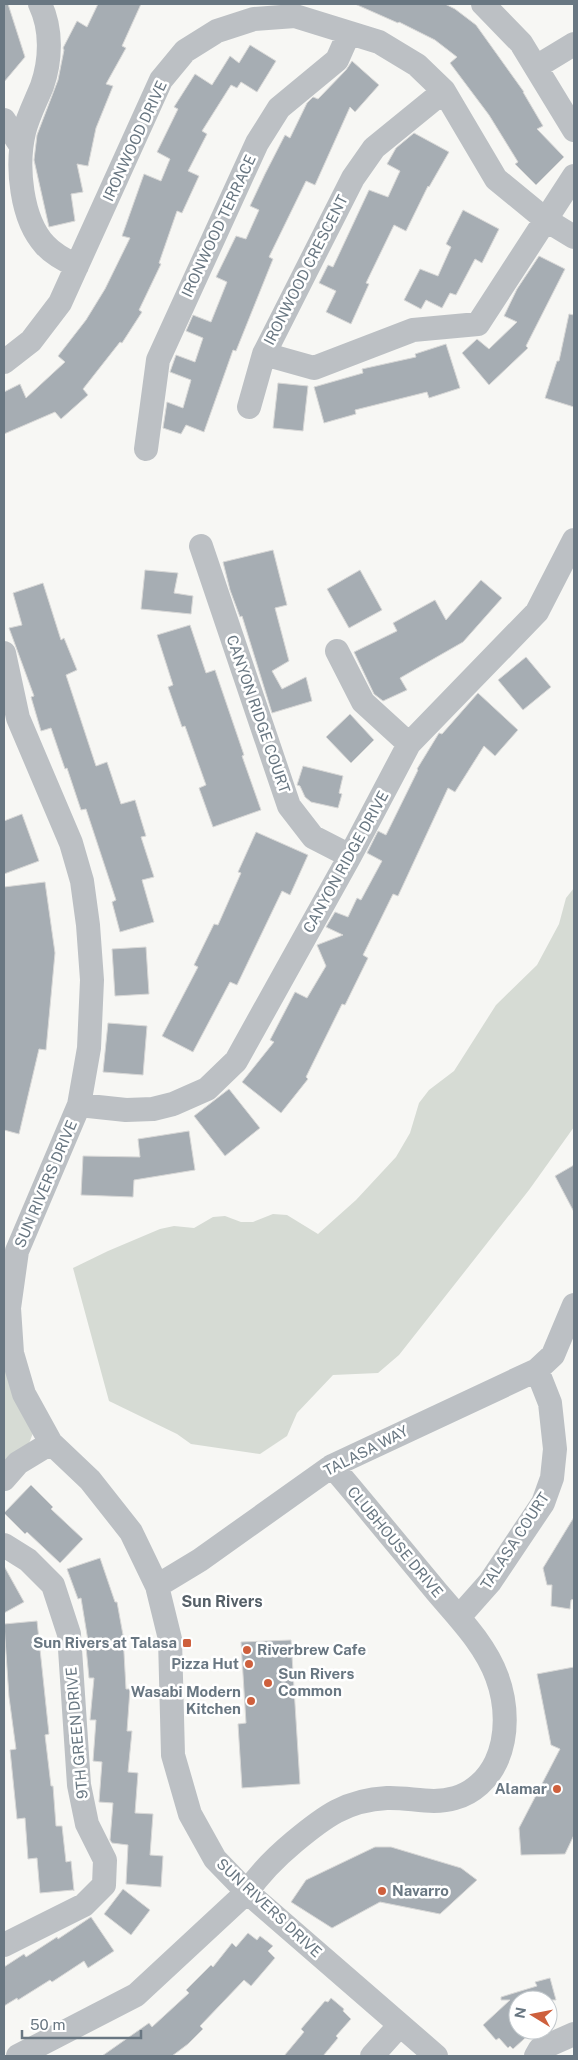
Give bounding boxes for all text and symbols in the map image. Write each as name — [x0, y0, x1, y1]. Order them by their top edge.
street label: IRONWOOD DRIVE — [99, 78, 170, 204]
street label: IRONWOOD TERRACE — [178, 152, 259, 300]
street label: IRONWOOD CRESCENT — [260, 192, 351, 348]
street label: CANYON RIDGE COURT — [223, 633, 294, 795]
street label: CANYON RIDGE DRIVE — [299, 788, 392, 936]
street label: SUN RIVERS DRIVE — [11, 1117, 80, 1250]
street label: TALASA WAY — [321, 1422, 411, 1479]
street label: CLUBHOUSE DRIVE — [344, 1483, 447, 1600]
street label: TALASA COURT — [477, 1489, 552, 1592]
district label: Sun Rivers — [181, 1592, 263, 1611]
place label: Sun Rivers at Talasa — [33, 1634, 177, 1651]
marker: Sun Rivers at Talasa — [181, 1637, 193, 1649]
place label: Riverbrew Cafe — [257, 1641, 366, 1658]
marker: Riverbrew Cafe — [241, 1644, 253, 1656]
place label: Pizza Hut — [171, 1655, 239, 1672]
marker: Pizza Hut — [243, 1658, 255, 1670]
place label: Sun Rivers Common — [278, 1665, 354, 1699]
street label: 9TH GREEN DRIVE — [62, 1666, 91, 1800]
marker: Sun Rivers Common — [262, 1677, 274, 1689]
place label: Wasabi Modern Kitchen — [131, 1683, 241, 1717]
marker: Wasabi Modern Kitchen — [245, 1695, 257, 1707]
place label: Alamar — [495, 1780, 547, 1797]
marker: Alamar — [551, 1783, 563, 1795]
street label: SUN RIVERS DRIVE — [213, 1855, 325, 1961]
place label: Navarro — [392, 1882, 449, 1899]
marker: Navarro — [376, 1885, 388, 1897]
north arrow — [508, 1990, 558, 2040]
text: N — [511, 2006, 529, 2020]
scale bar — [22, 2008, 141, 2040]
text: 50 m — [30, 2016, 65, 2033]

